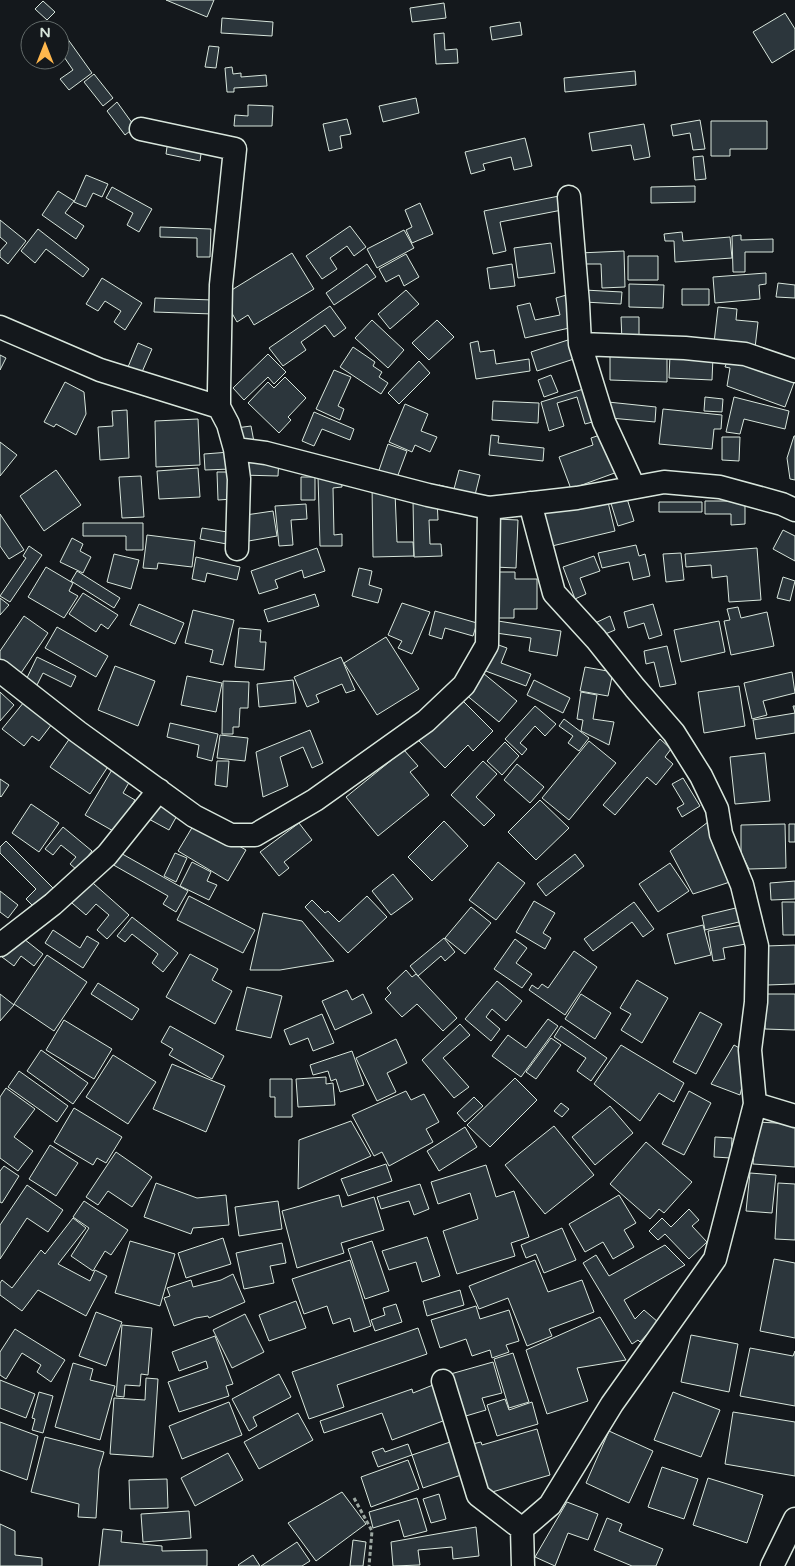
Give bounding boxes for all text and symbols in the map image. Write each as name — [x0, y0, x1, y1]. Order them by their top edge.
north arrow — [20, 20, 70, 70]
text: N — [39, 24, 51, 41]

